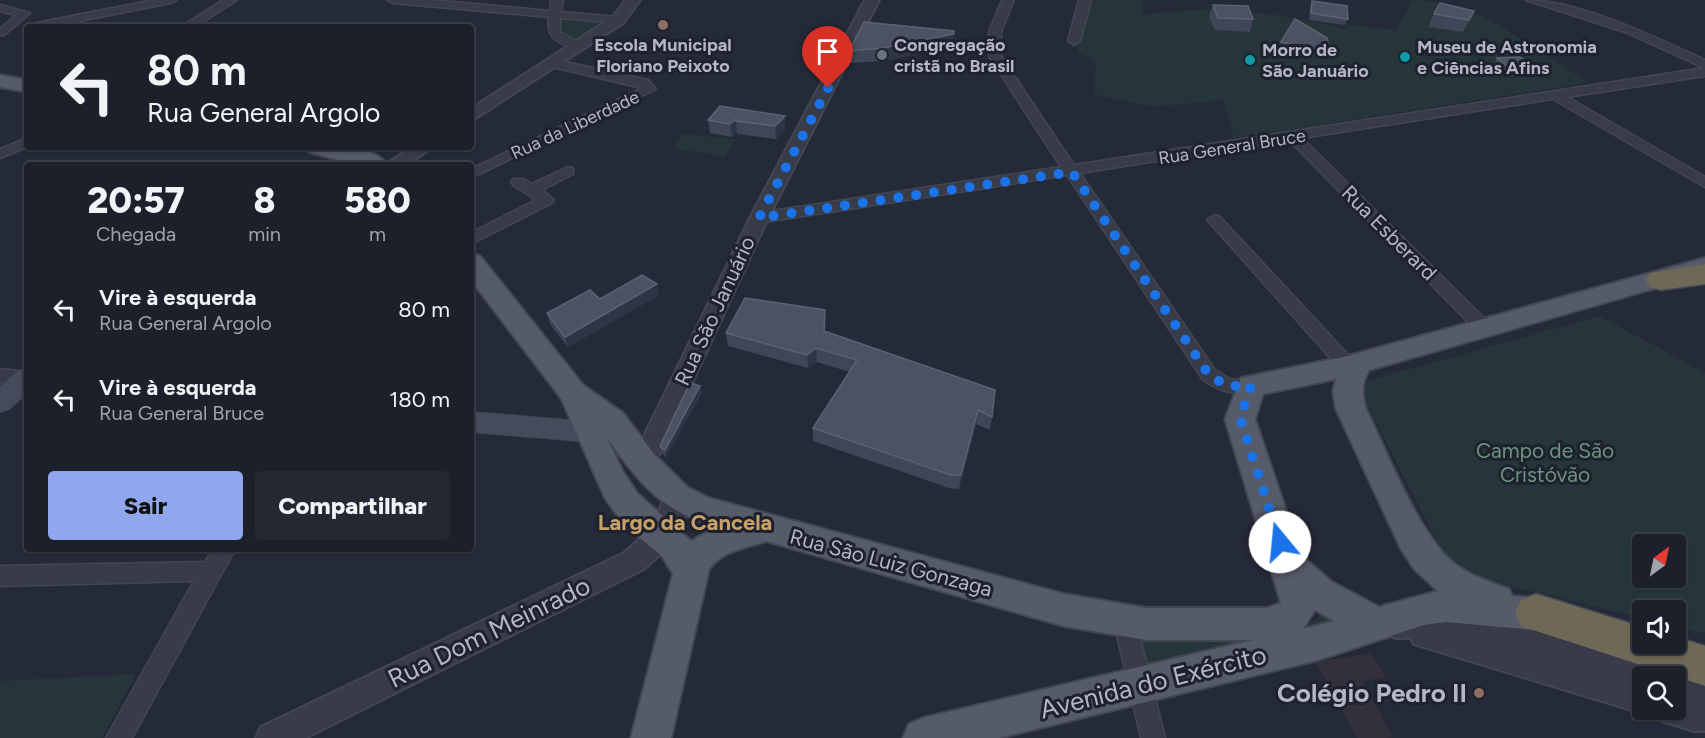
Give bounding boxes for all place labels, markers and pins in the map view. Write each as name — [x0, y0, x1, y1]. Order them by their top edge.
marker: Escola Municipal Floriano Peixoto — [656, 18, 670, 32]
pin — [802, 26, 853, 88]
place label: Escola Municipal Floriano Peixoto — [594, 34, 732, 77]
place label: Congregação cristã no Brasil — [894, 34, 1015, 77]
place label: Museu de Astronomia e Ciências Afins — [1417, 36, 1597, 79]
place label: Morro de São Januário — [1262, 39, 1369, 82]
marker: Congregação cristã no Brasil — [875, 48, 889, 62]
marker: Museu de Astronomia e Ciências Afins — [1398, 50, 1412, 64]
marker: Morro de São Januário — [1243, 53, 1257, 67]
place label: Colégio Pedro II — [1277, 677, 1467, 709]
marker: Colégio Pedro II — [1472, 686, 1486, 700]

